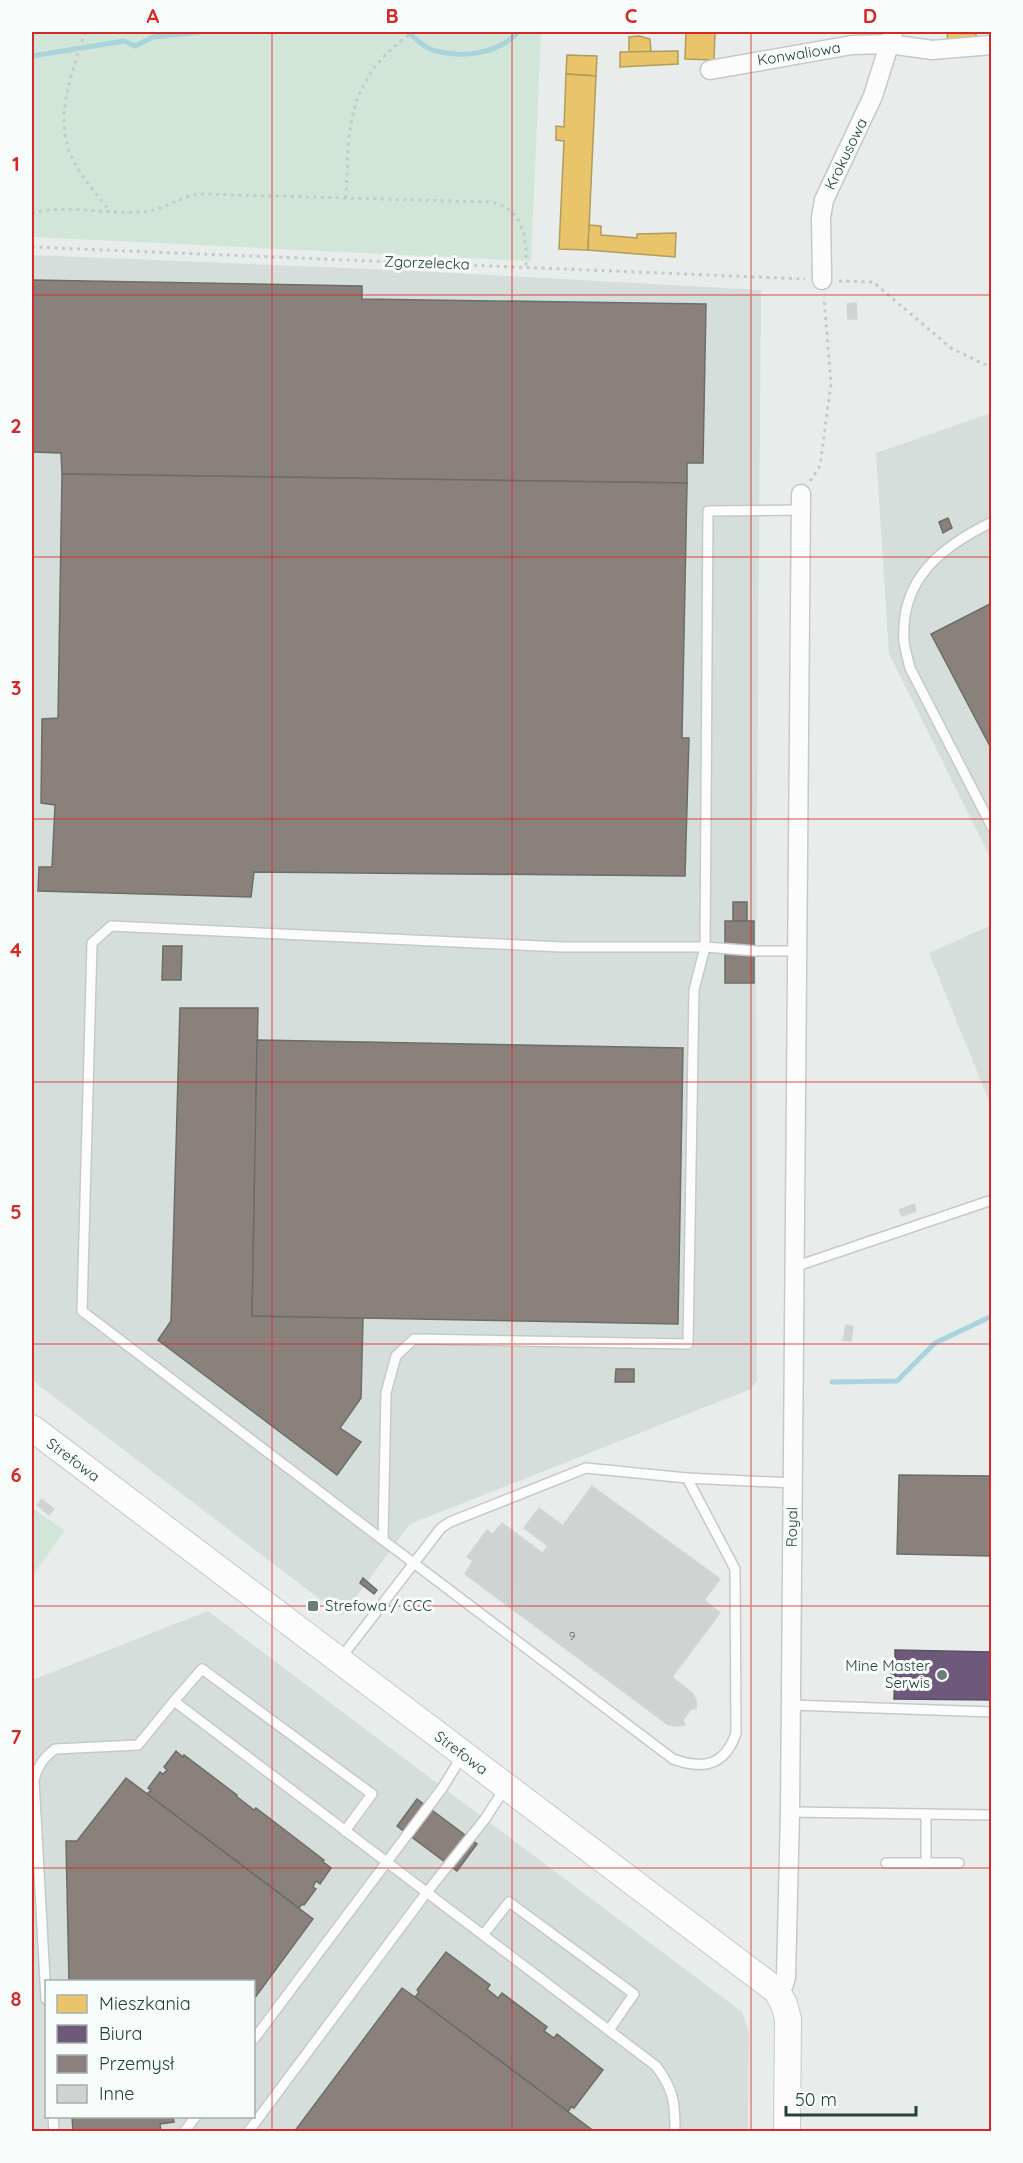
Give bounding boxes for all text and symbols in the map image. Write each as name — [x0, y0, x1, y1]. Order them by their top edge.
text: A — [147, 3, 160, 28]
text: B — [385, 3, 399, 28]
text: C — [625, 3, 638, 28]
text: D — [863, 3, 877, 28]
street label: Konwaliowa — [756, 38, 842, 69]
street label: Krokusowa — [820, 115, 871, 193]
text: 1 — [12, 151, 20, 176]
street label: Zgorzelecka — [384, 252, 470, 273]
text: 2 — [10, 413, 22, 438]
text: 3 — [11, 675, 21, 700]
text: 4 — [10, 937, 22, 962]
text: 5 — [10, 1199, 22, 1224]
street label: Strefowa — [43, 1433, 104, 1486]
text: 6 — [10, 1462, 22, 1487]
street label: Royal — [782, 1507, 801, 1547]
place label: Strefowa / CCC — [325, 1596, 432, 1615]
marker: Strefowa / CCC — [306, 1599, 320, 1613]
house number: 9 — [569, 1628, 576, 1643]
place label: Mine Master Serwis — [845, 1656, 930, 1692]
marker: Mine Master Serwis — [935, 1668, 949, 1682]
text: 7 — [11, 1724, 22, 1749]
street label: Strefowa — [431, 1726, 492, 1779]
legend — [45, 1980, 255, 2118]
text: 8 — [11, 1986, 22, 2011]
text: Mieszkania — [99, 1992, 191, 2015]
text: Biura — [99, 2022, 142, 2045]
text: Przemysł — [99, 2052, 175, 2075]
scale bar — [786, 2079, 916, 2117]
text: Inne — [99, 2082, 134, 2105]
text: 50 m — [795, 2088, 837, 2111]

